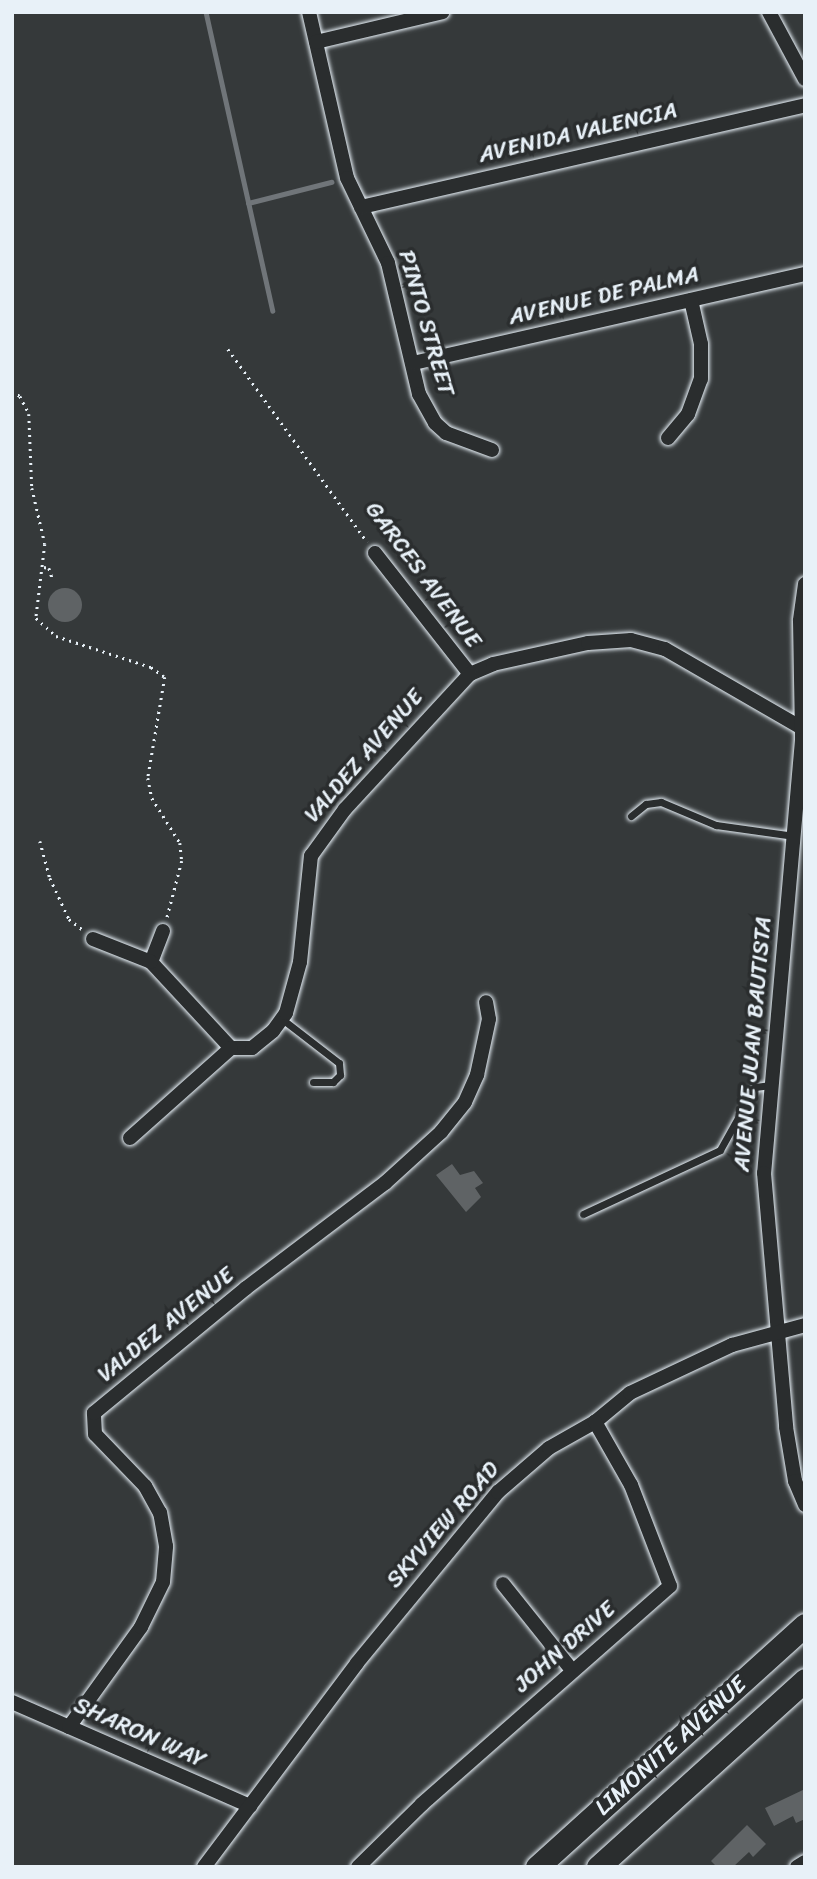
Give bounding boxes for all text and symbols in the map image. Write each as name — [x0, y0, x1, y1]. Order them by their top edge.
street label: AVENIDA VALENCIA — [477, 97, 679, 169]
street label: PINTO STREET — [392, 247, 460, 399]
street label: AVENUE DE PALMA — [506, 261, 702, 331]
street label: GARCES AVENUE — [359, 497, 487, 653]
street label: VALDEZ AVENUE — [299, 684, 429, 828]
street label: AVENUE JUAN BAUTISTA — [728, 916, 778, 1172]
street label: VALDEZ AVENUE — [92, 1262, 240, 1388]
street label: SKYVIEW ROAD — [381, 1456, 505, 1594]
street label: JOHN DRIVE — [508, 1595, 622, 1699]
street label: LIMONITE AVENUE — [590, 1671, 752, 1821]
street label: SHARON WAY — [70, 1692, 210, 1774]

